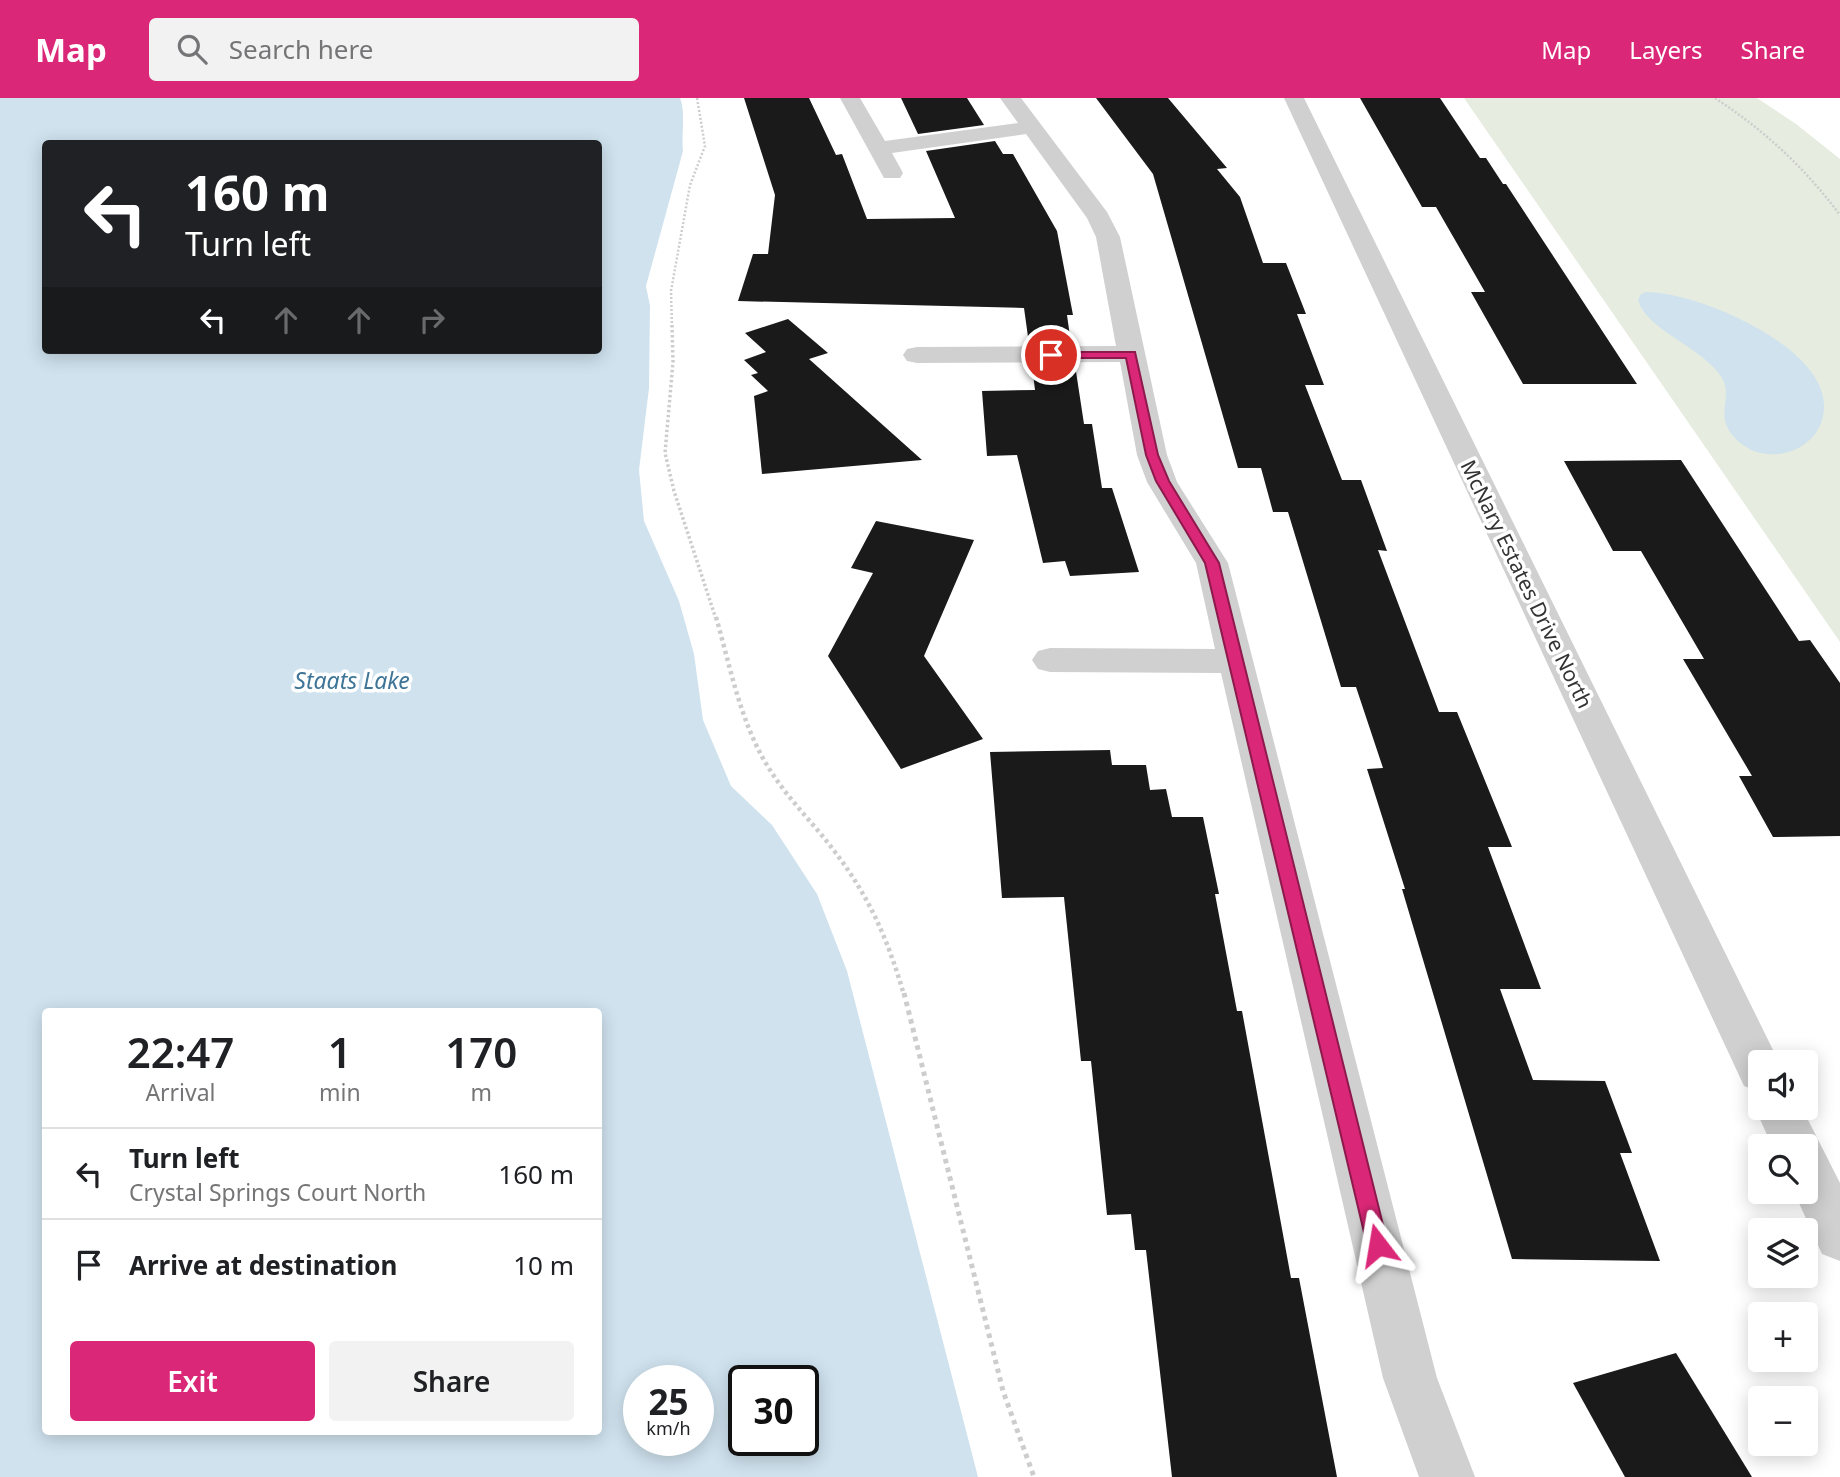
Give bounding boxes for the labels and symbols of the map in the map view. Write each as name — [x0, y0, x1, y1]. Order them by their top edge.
pin — [1021, 325, 1081, 385]
street label: McNary Estates Drive North — [1455, 455, 1599, 713]
water label: Staats Lake — [294, 664, 410, 696]
position arrow — [1341, 1208, 1415, 1282]
speed limit sign: 30 — [728, 1365, 819, 1456]

